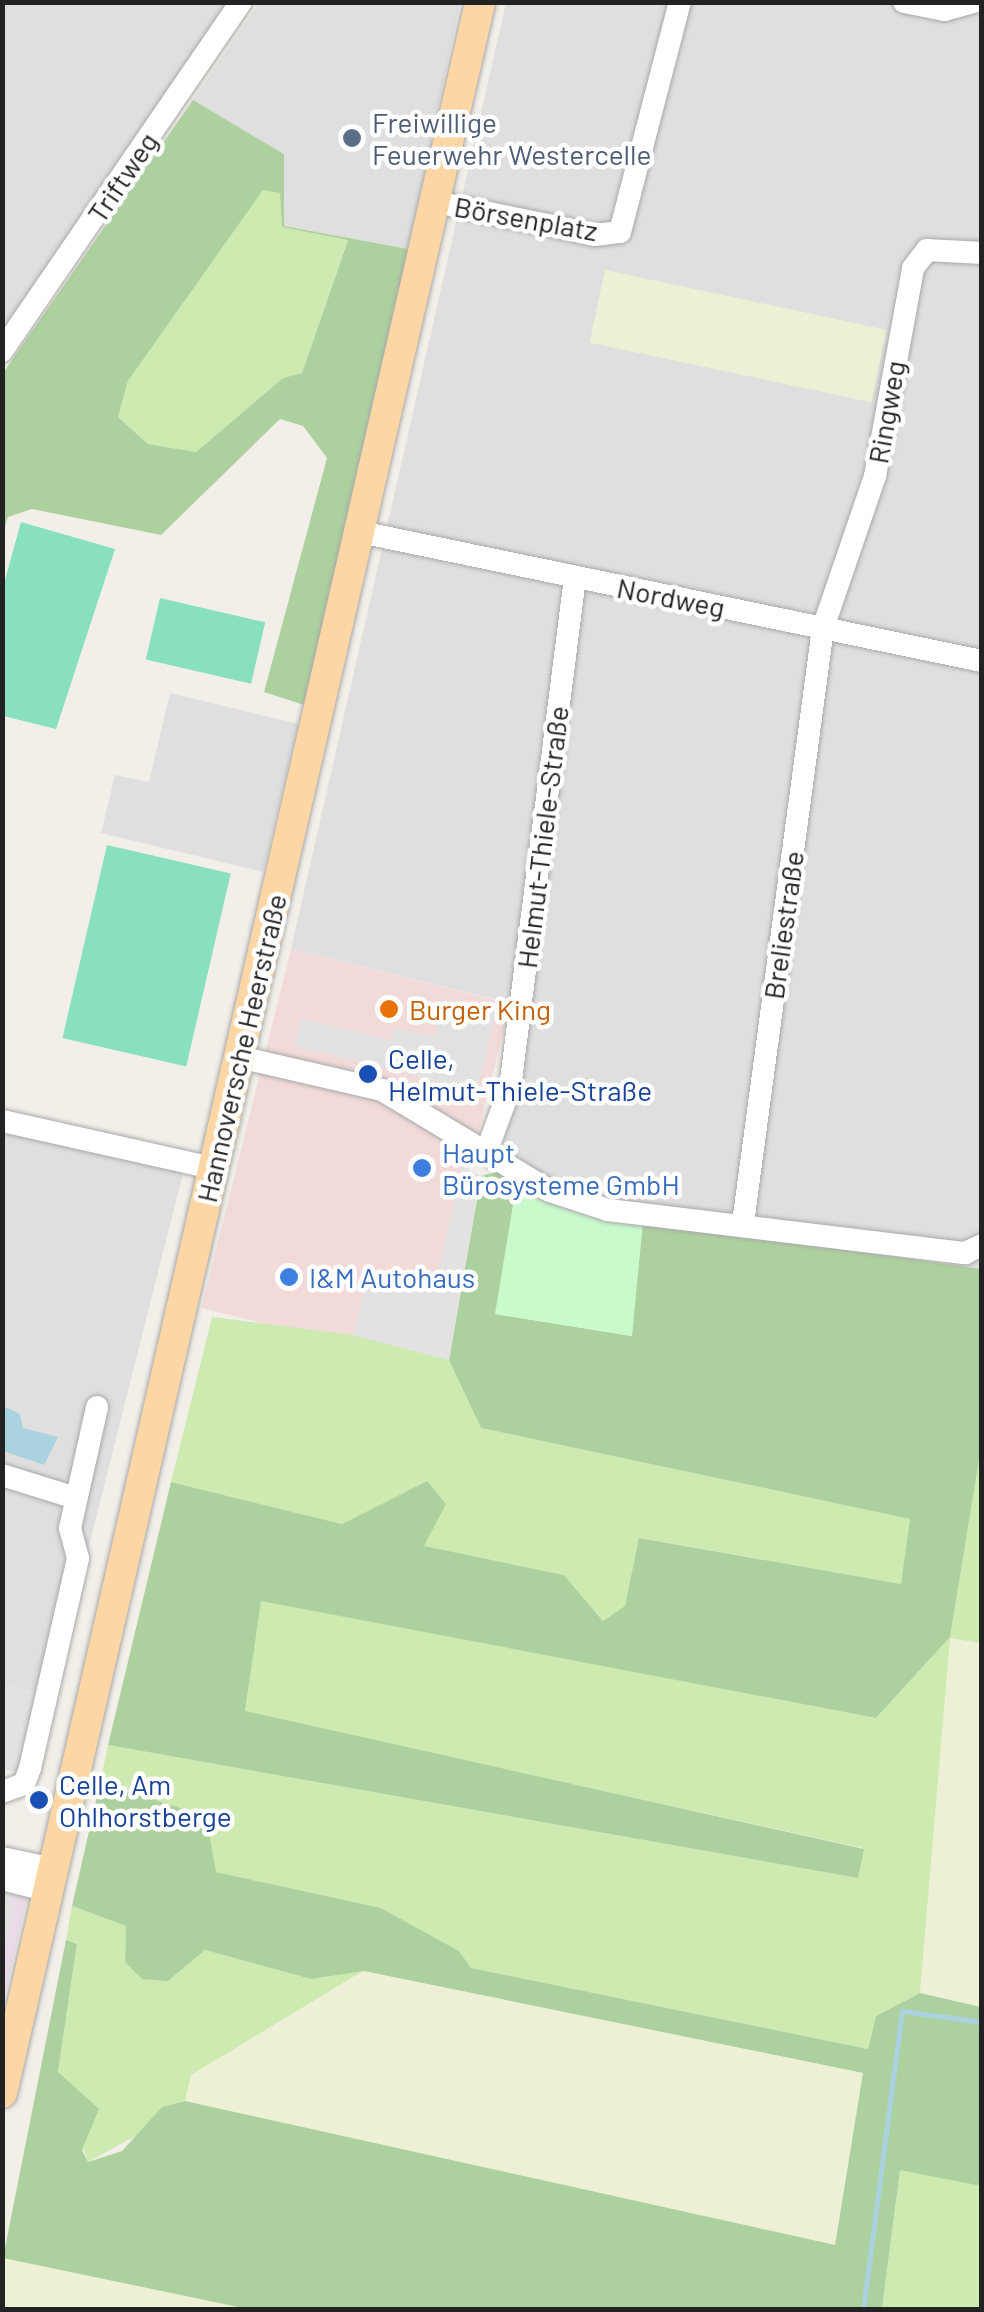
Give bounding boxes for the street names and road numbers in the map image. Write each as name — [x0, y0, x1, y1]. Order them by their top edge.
street label: Triftweg — [80, 126, 164, 228]
street label: Börsenplatz — [452, 189, 600, 247]
street label: Ringweg — [860, 358, 912, 466]
street label: Nordweg — [614, 570, 728, 624]
street label: Helmut-Thiele-Straße — [509, 704, 575, 970]
street label: Breliestraße — [756, 849, 810, 1001]
street label: Hannoversche Heerstraße — [189, 891, 293, 1205]

